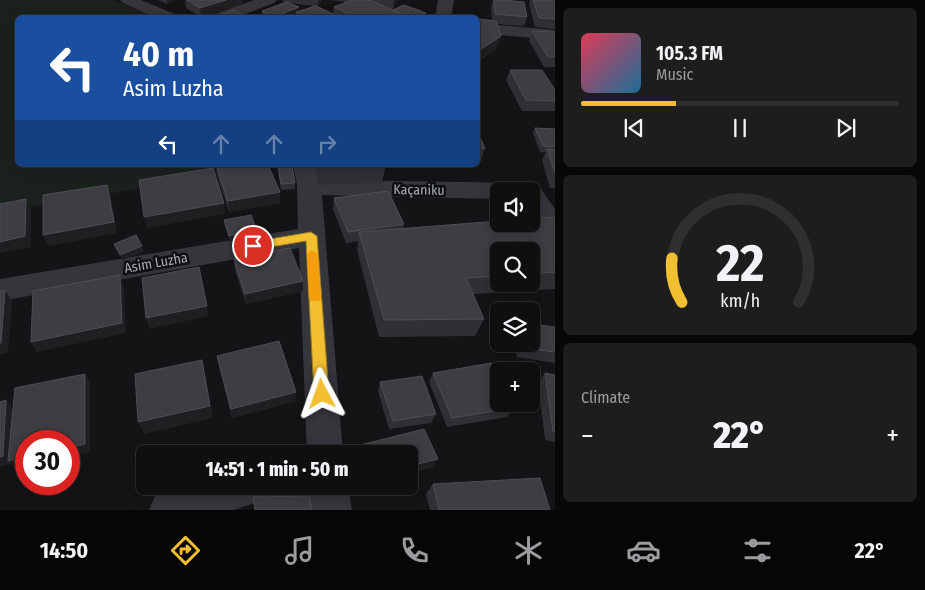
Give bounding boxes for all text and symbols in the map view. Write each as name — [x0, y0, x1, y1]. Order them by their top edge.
text: 40 m — [123, 33, 194, 75]
icon: left — [40, 35, 105, 100]
text: 105.3 FM — [656, 42, 723, 65]
text: Music — [656, 65, 693, 84]
text: Asim Luzha — [123, 75, 224, 102]
icon: previous — [620, 114, 648, 142]
icon: pause — [726, 114, 754, 142]
icon: next — [832, 114, 860, 142]
icon: left — [154, 130, 182, 158]
icon: ahead — [207, 130, 235, 158]
icon: ahead — [260, 130, 288, 158]
icon: right — [313, 130, 341, 158]
street label: Kaçaniku — [393, 181, 445, 199]
map controls — [490, 182, 540, 412]
button: sound — [490, 182, 540, 232]
pin — [232, 225, 274, 267]
icon: arrive — [239, 232, 267, 260]
text: 22 — [715, 232, 764, 295]
button: search — [490, 242, 540, 292]
street label: Asim Luzha — [123, 249, 189, 277]
text: km/h — [720, 290, 760, 312]
button: layers — [490, 302, 540, 352]
button: + — [490, 362, 540, 412]
position arrow — [295, 367, 347, 419]
text: Climate — [581, 388, 630, 407]
text: 22° — [713, 412, 767, 458]
text: − — [581, 419, 594, 452]
text: + — [886, 419, 899, 452]
speed limit sign: 30 — [15, 430, 80, 495]
text: 14:51 · 1 min · 50 m — [205, 458, 349, 481]
icon: directions — [168, 533, 203, 568]
icon: music — [282, 533, 317, 568]
icon: phone — [397, 533, 432, 568]
icon: climate — [511, 533, 546, 568]
icon: car — [626, 533, 661, 568]
icon: filters — [740, 533, 775, 568]
text: 14:50 — [40, 537, 88, 564]
text: 22° — [855, 537, 885, 564]

